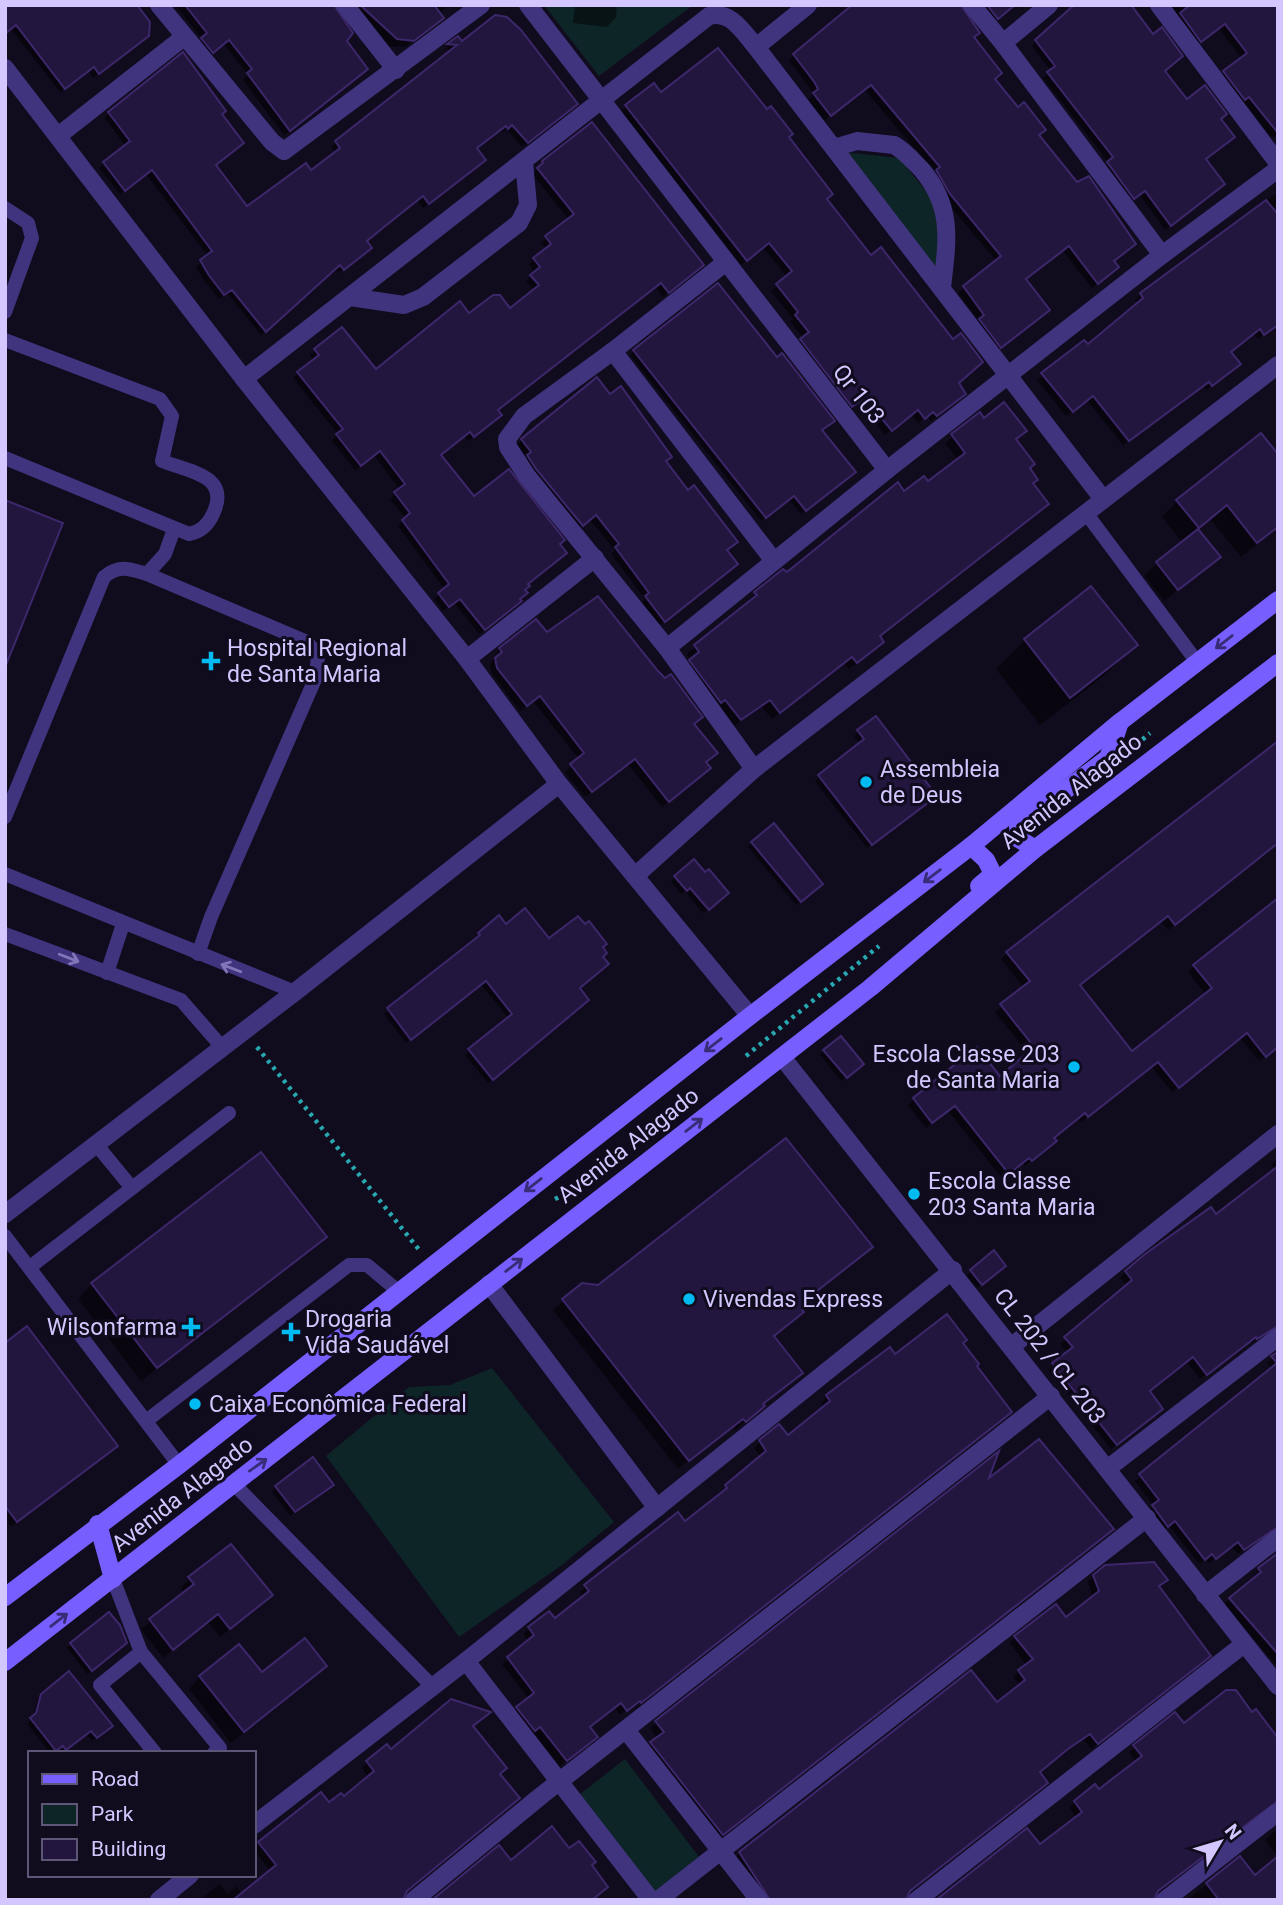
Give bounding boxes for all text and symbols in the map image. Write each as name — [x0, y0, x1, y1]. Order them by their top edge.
street label: Qr 103 — [827, 359, 890, 429]
one-way arrow — [1215, 634, 1233, 649]
place label: Hospital Regional de Santa Maria — [227, 635, 407, 688]
marker: Hospital Regional de Santa Maria — [201, 651, 221, 671]
street label: Avenida Alagado — [995, 728, 1147, 855]
place label: Assembleia de Deus — [880, 756, 1000, 809]
marker: Assembleia de Deus — [858, 774, 874, 790]
one-way arrow — [923, 869, 941, 884]
one-way arrow — [58, 953, 79, 966]
one-way arrow — [221, 960, 242, 973]
one-way arrow — [704, 1037, 722, 1052]
place label: Escola Classe 203 de Santa Maria — [873, 1041, 1060, 1094]
marker: Escola Classe 203 de Santa Maria — [1066, 1059, 1082, 1075]
street label: Avenida Alagado — [552, 1082, 704, 1209]
one-way arrow — [684, 1117, 702, 1132]
place label: Escola Classe 203 Santa Maria — [928, 1168, 1096, 1221]
one-way arrow — [525, 1177, 543, 1193]
marker: Escola Classe 203 Santa Maria — [906, 1186, 922, 1202]
one-way arrow — [505, 1257, 523, 1272]
street label: CL 202 / CL 203 — [988, 1283, 1111, 1429]
place label: Vivendas Express — [703, 1286, 883, 1313]
marker: Vivendas Express — [681, 1291, 697, 1307]
place label: Drogaria Vida Saudável — [305, 1306, 449, 1359]
place label: Wilsonfarma — [47, 1314, 177, 1341]
marker: Wilsonfarma — [183, 1319, 199, 1335]
marker: Drogaria Vida Saudável — [283, 1324, 299, 1340]
place label: Caixa Econômica Federal — [209, 1391, 467, 1418]
marker: Caixa Econômica Federal — [187, 1396, 203, 1412]
street label: Avenida Alagado — [106, 1431, 258, 1558]
one-way arrow — [248, 1458, 267, 1472]
one-way arrow — [50, 1613, 68, 1628]
legend — [28, 1751, 256, 1877]
text: Road — [91, 1767, 139, 1791]
text: Park — [91, 1802, 134, 1826]
north arrow — [1185, 1807, 1255, 1877]
text: N — [1220, 1819, 1246, 1844]
text: Building — [91, 1837, 166, 1861]

